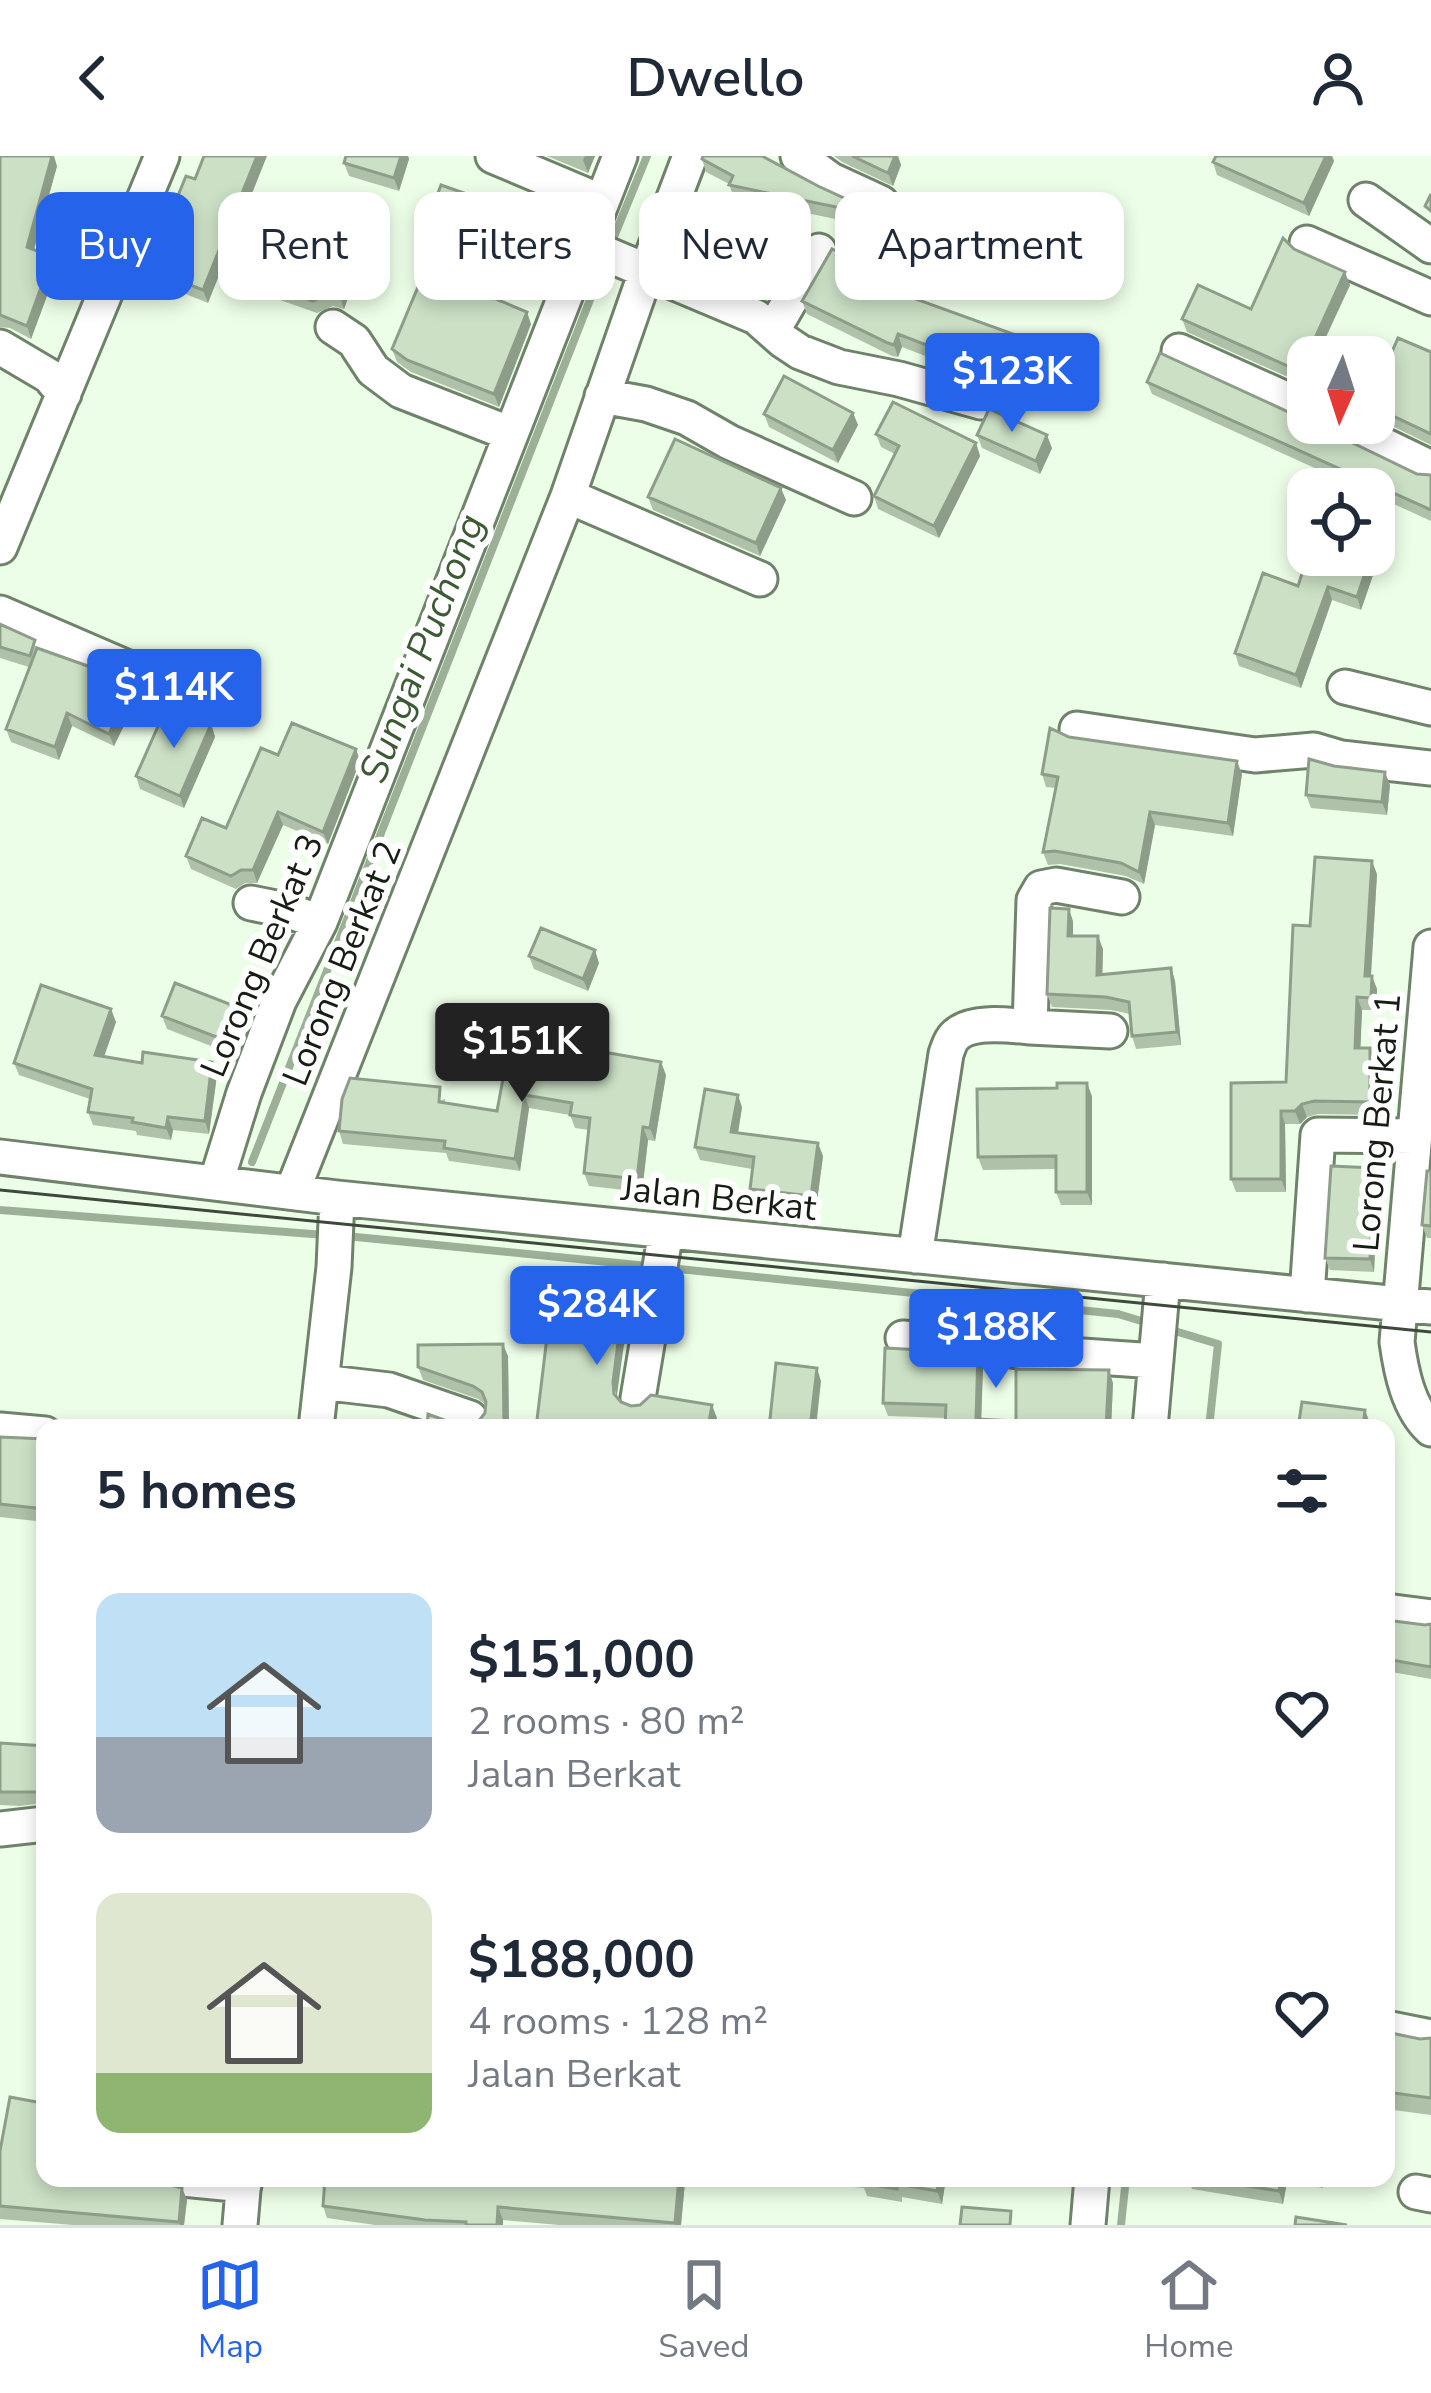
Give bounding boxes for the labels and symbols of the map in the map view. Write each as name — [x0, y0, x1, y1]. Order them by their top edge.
pin: $123K — [928, 333, 1096, 435]
north arrow — [1287, 336, 1395, 444]
water label: Sungai Puchong — [347, 507, 498, 791]
pin: $114K — [90, 649, 258, 751]
street label: Lorong Berkat 3 — [189, 827, 336, 1085]
street label: Lorong Berkat 2 — [271, 834, 414, 1093]
street label: Lorong Berkat 1 — [1342, 991, 1413, 1254]
pin: $151K — [438, 1003, 606, 1105]
street label: Jalan Berkat — [618, 1164, 819, 1233]
pin: $284K — [513, 1266, 681, 1368]
pin: $188K — [912, 1289, 1080, 1391]

